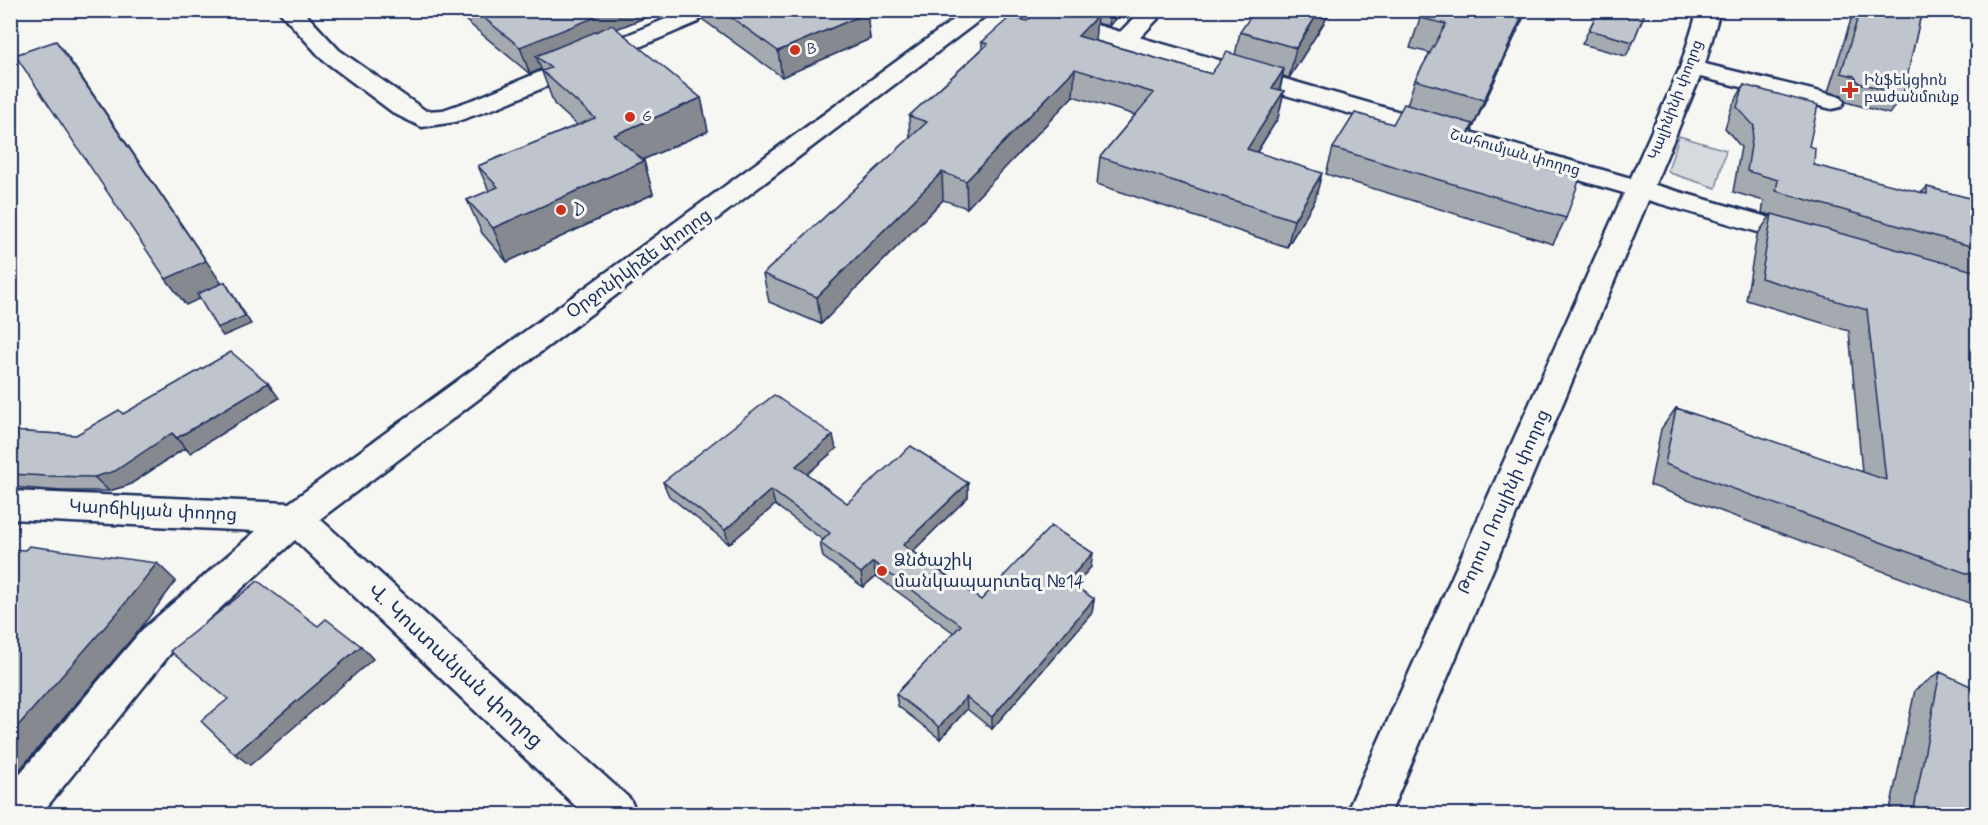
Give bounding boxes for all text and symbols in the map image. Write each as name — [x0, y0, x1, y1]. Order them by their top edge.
street label: Կալինինի փողոց — [1644, 37, 1708, 163]
place label: B — [807, 40, 817, 60]
marker: B — [788, 43, 802, 57]
place label: Ինֆեկցիոն բաժանմունք — [1864, 71, 1959, 108]
marker: Ինֆեկցիոն բաժանմունք — [1841, 81, 1859, 99]
place label: G — [642, 107, 652, 127]
marker: G — [623, 110, 637, 124]
street label: Շահումյան փողոց — [1447, 125, 1583, 181]
place label: D — [573, 198, 585, 222]
marker: D — [554, 203, 568, 217]
street label: Օրջոնիկիձե փողոց — [562, 203, 716, 325]
street label: Թորոս Ռոսլինի փողոց — [1452, 406, 1556, 598]
street label: Կարճիկյան փողոց — [68, 495, 238, 527]
place label: Ձնծաշիկ մանկապարտեզ №14 — [894, 549, 1085, 594]
marker: Ձնծաշիկ մանկապարտեզ №14 — [875, 564, 889, 578]
street label: Վ. Կոստանյան փողոց — [361, 577, 549, 755]

